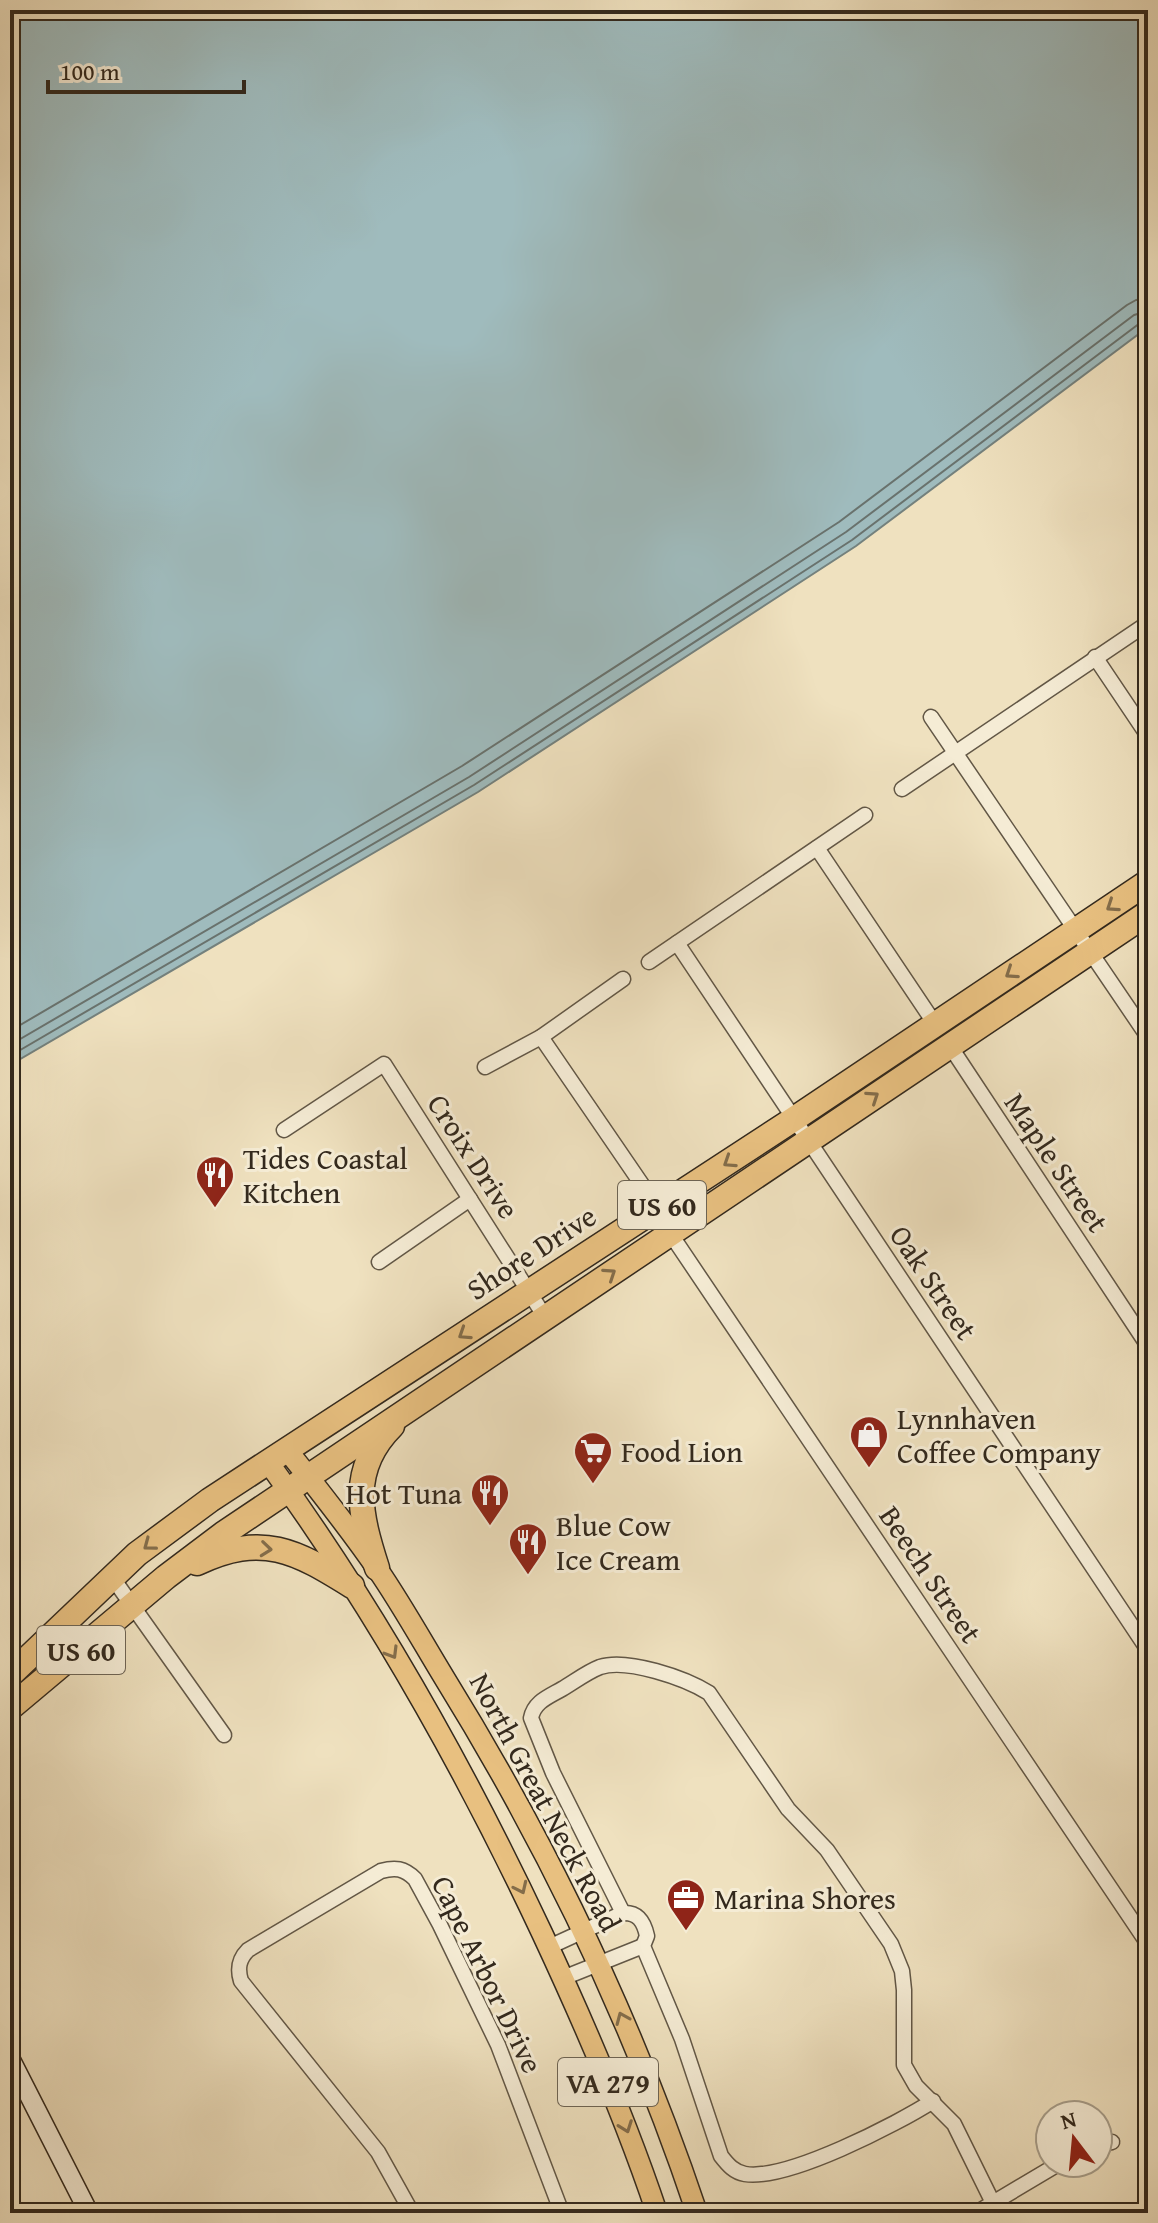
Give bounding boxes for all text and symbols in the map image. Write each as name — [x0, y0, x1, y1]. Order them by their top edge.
scale bar — [48, 44, 244, 94]
text: 100 m — [60, 54, 120, 89]
one-way arrow — [1106, 896, 1121, 911]
one-way arrow — [1005, 964, 1020, 979]
street label: Maple Street — [994, 1083, 1120, 1241]
street label: Croix Drive — [417, 1085, 531, 1227]
one-way arrow — [864, 1092, 879, 1107]
place label: Tides Coastal Kitchen — [243, 1136, 408, 1214]
one-way arrow — [723, 1152, 737, 1167]
restaurant icon: Tides Coastal Kitchen — [194, 1154, 236, 1209]
road number: US 60 — [618, 1181, 706, 1229]
street label: Shore Drive — [457, 1194, 605, 1310]
street label: Oak Street — [879, 1216, 989, 1349]
one-way arrow — [601, 1269, 615, 1284]
one-way arrow — [458, 1324, 472, 1339]
place label: Lynnhaven Coffee Company — [897, 1396, 1101, 1474]
shop icon: Lynnhaven Coffee Company — [848, 1414, 890, 1469]
place label: Food Lion — [621, 1429, 743, 1473]
supermarket icon: Food Lion — [572, 1430, 614, 1485]
place label: Hot Tuna — [346, 1471, 462, 1515]
restaurant icon: Hot Tuna — [469, 1472, 511, 1527]
street label: Beech Street — [869, 1496, 993, 1652]
place label: Blue Cow Ice Cream — [556, 1503, 681, 1581]
restaurant icon: Blue Cow Ice Cream — [507, 1521, 549, 1576]
one-way arrow — [143, 1536, 158, 1550]
one-way arrow — [260, 1540, 273, 1557]
road number: US 60 — [37, 1626, 125, 1674]
one-way arrow — [383, 1644, 398, 1659]
street label: North Great Neck Road — [459, 1665, 633, 1939]
street label: Cape Arbor Drive — [421, 1868, 555, 2080]
place label: Marina Shores — [714, 1876, 896, 1920]
office icon: Marina Shores — [665, 1877, 707, 1932]
one-way arrow — [511, 1879, 527, 1894]
one-way arrow — [616, 2012, 632, 2026]
road number: VA 279 — [558, 2058, 658, 2106]
north arrow — [1034, 2099, 1114, 2179]
text: N — [1057, 2102, 1080, 2137]
one-way arrow — [616, 2120, 633, 2134]

